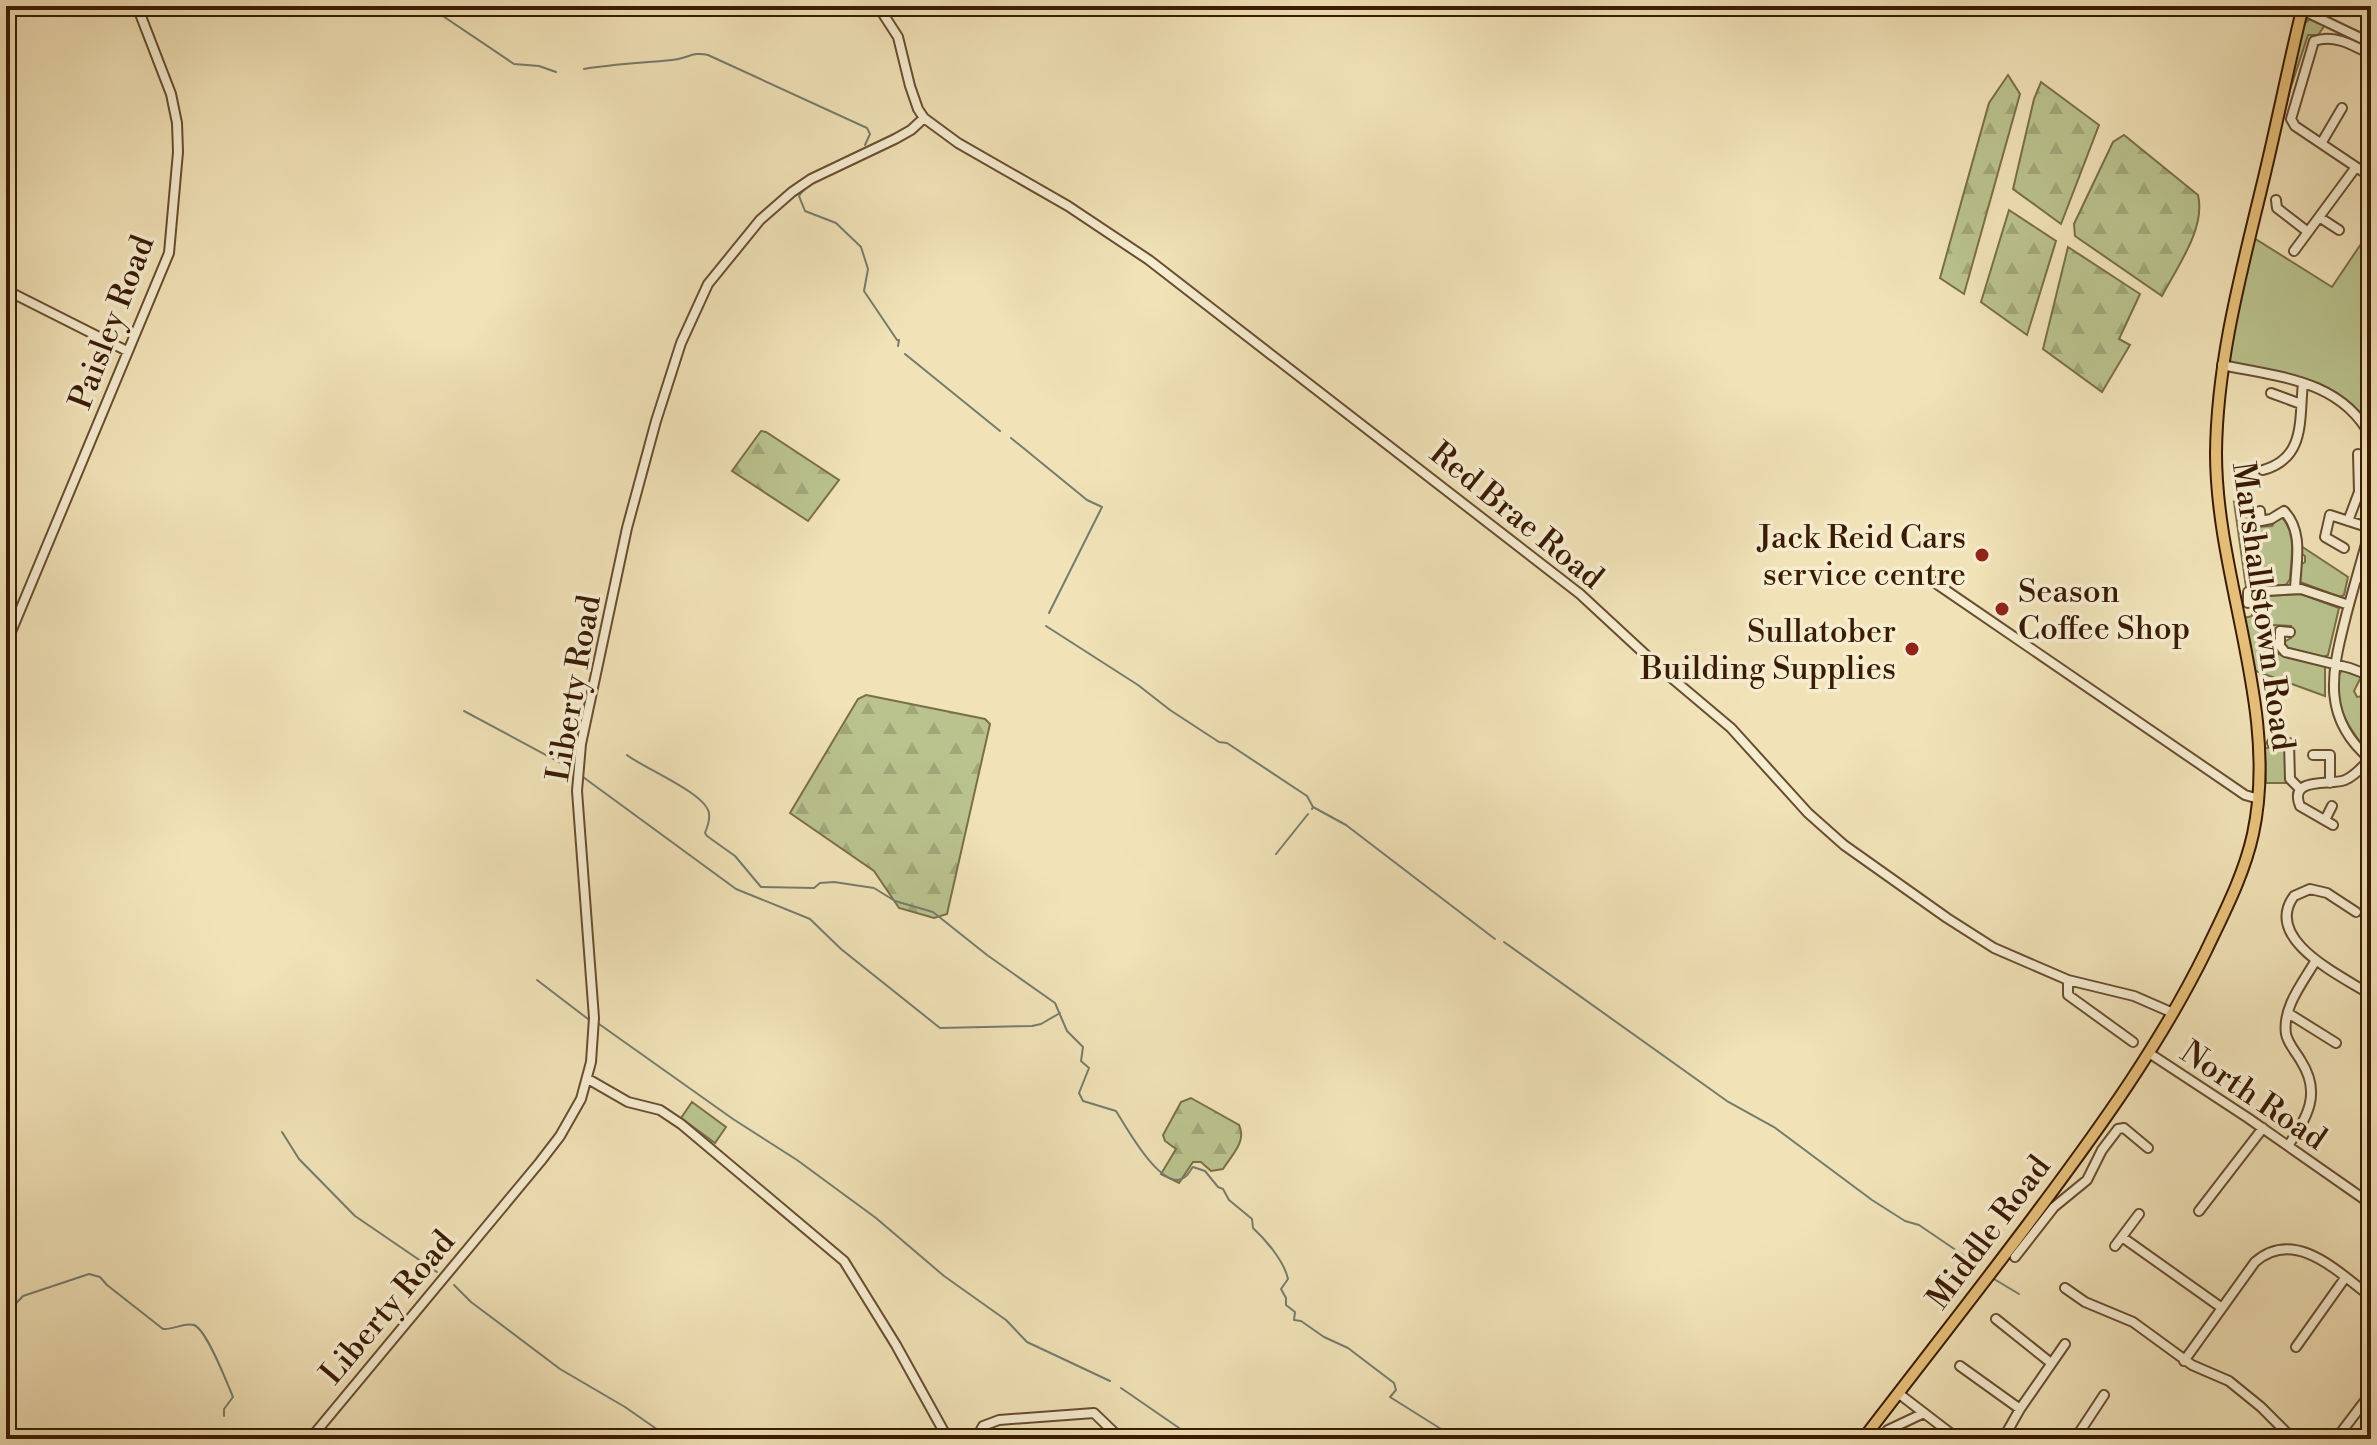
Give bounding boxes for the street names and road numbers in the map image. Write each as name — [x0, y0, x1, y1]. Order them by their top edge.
street label: Paisley Road — [60, 230, 163, 415]
street label: Red Brae Road — [1421, 433, 1611, 598]
street label: Marshallstown Road — [2223, 459, 2303, 753]
street label: Liberty Road — [538, 592, 610, 784]
street label: North Road — [2173, 1032, 2334, 1159]
street label: Middle Road — [1918, 1148, 2059, 1317]
street label: Liberty Road — [312, 1223, 464, 1393]

